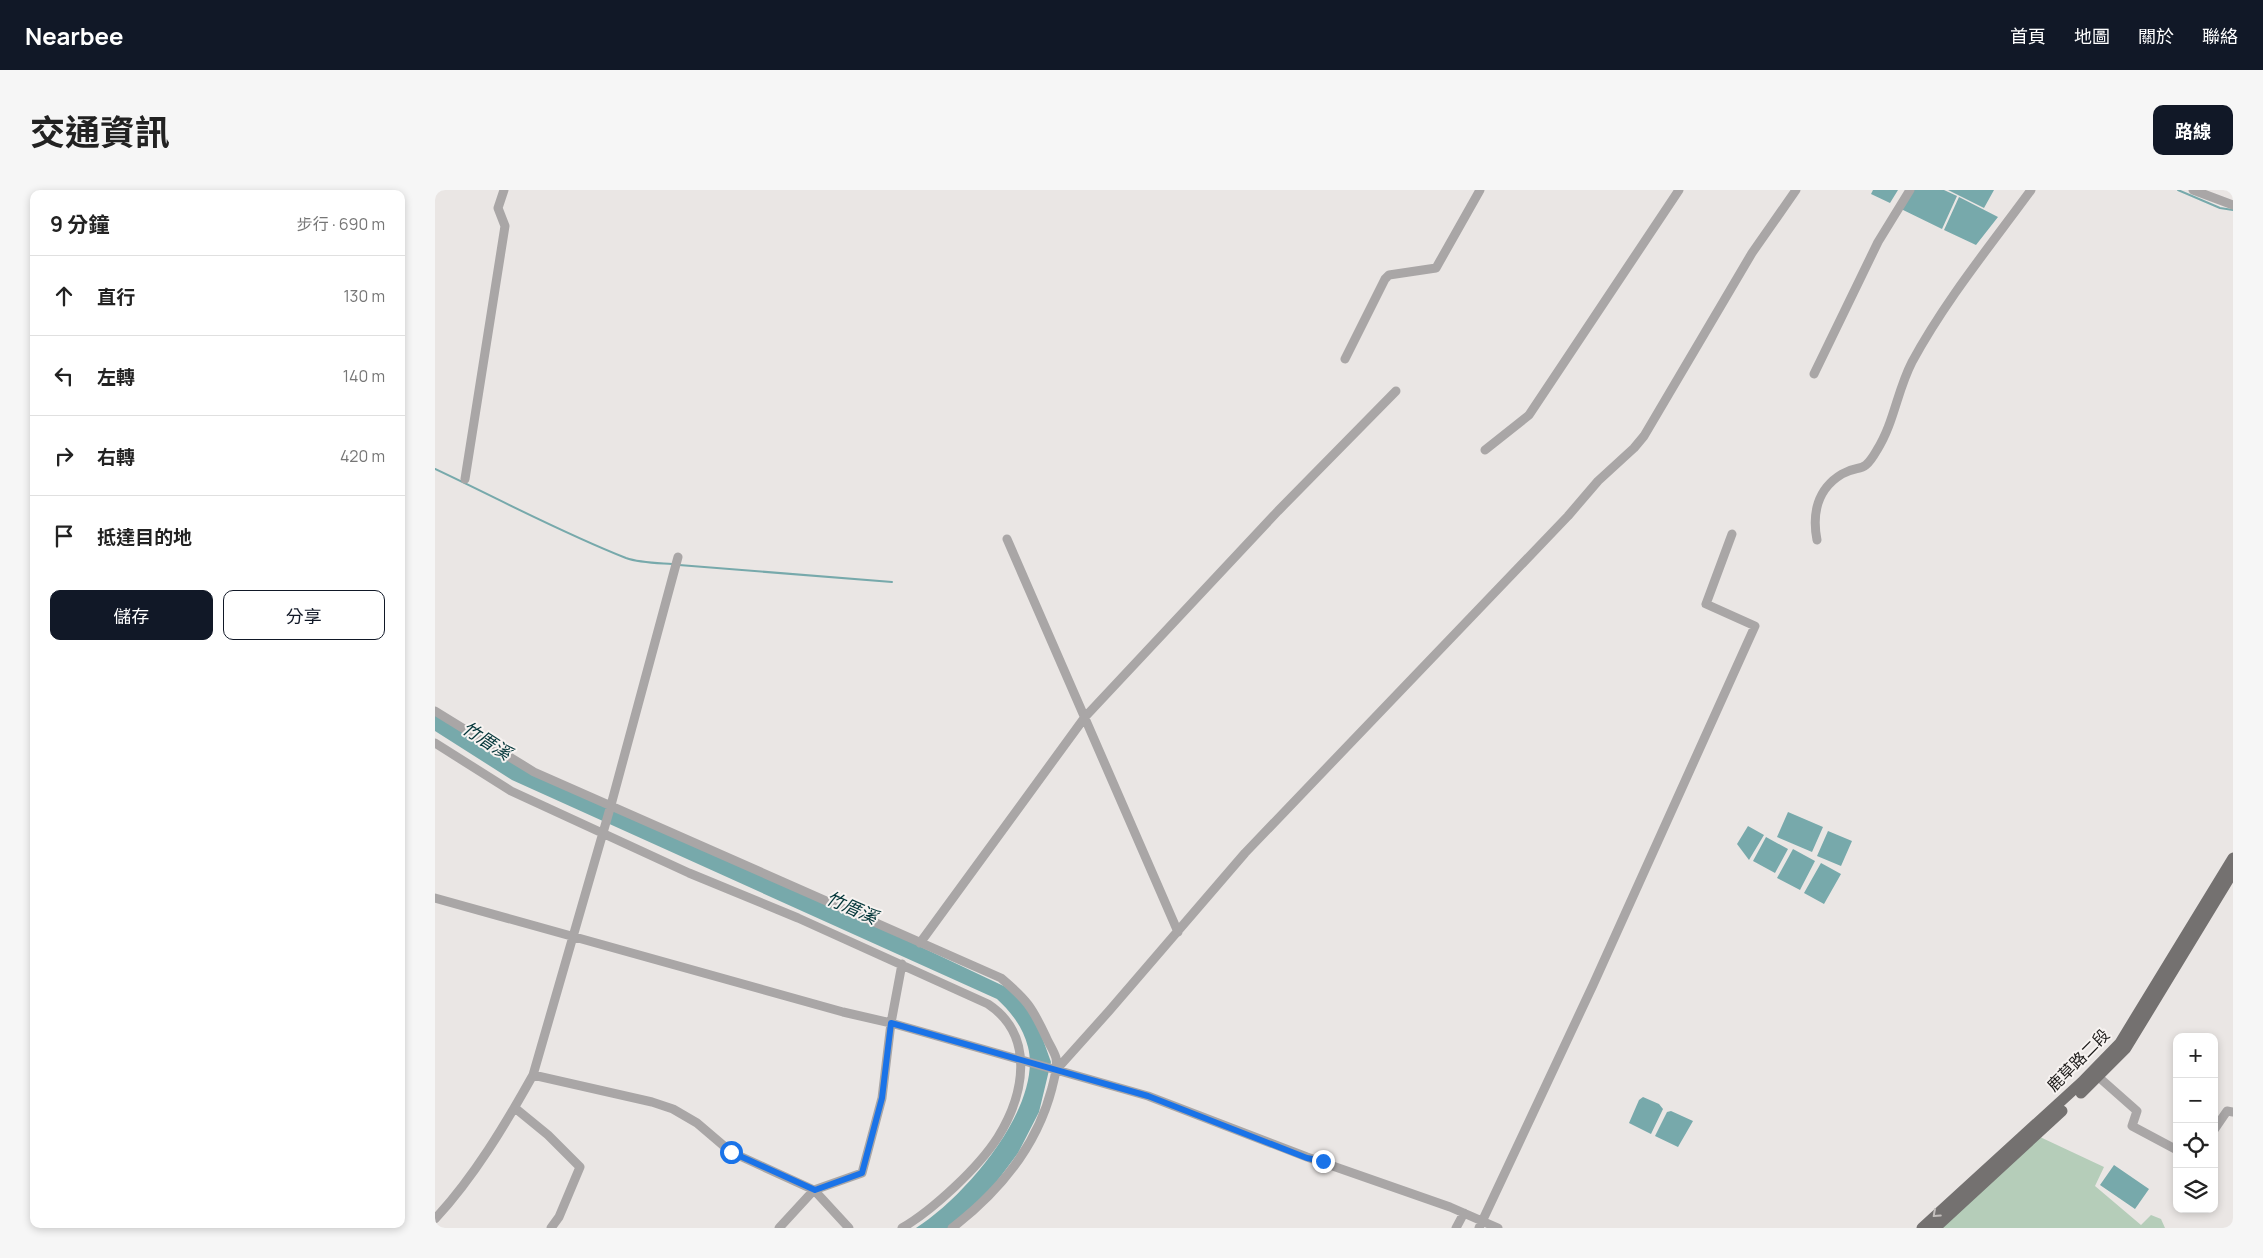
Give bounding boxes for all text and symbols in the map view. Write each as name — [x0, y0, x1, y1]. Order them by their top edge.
text: Nearbee — [25, 19, 124, 52]
text: 首頁 — [2010, 24, 2046, 48]
text: 地圖 — [2074, 24, 2110, 48]
text: 關於 — [2138, 24, 2174, 48]
text: 聯絡 — [2202, 24, 2238, 48]
button: 路線 — [2153, 105, 2233, 155]
text: 交通資訊 — [30, 108, 170, 156]
text: 9 分鐘 — [50, 210, 109, 238]
text: 步行 · 690 m — [297, 213, 385, 235]
icon: ahead — [50, 282, 78, 310]
text: 直行 — [97, 284, 135, 310]
text: 130 m — [343, 285, 385, 307]
icon: left — [50, 362, 78, 390]
text: 左轉 — [97, 364, 135, 390]
text: 140 m — [343, 365, 385, 387]
icon: right — [50, 442, 78, 470]
text: 右轉 — [97, 444, 135, 470]
text: 420 m — [340, 445, 385, 467]
icon: arrive — [50, 522, 78, 550]
text: 抵達目的地 — [97, 524, 192, 550]
button: 儲存 — [50, 590, 213, 640]
button: 分享 — [223, 590, 385, 640]
water label: 竹厝溪 — [458, 715, 519, 766]
water label: 竹厝溪 — [822, 885, 884, 930]
street label: 鹿草路二段 — [2042, 1024, 2114, 1096]
map controls — [2173, 1033, 2218, 1213]
button: + — [2173, 1033, 2218, 1078]
button: − — [2173, 1078, 2218, 1123]
button: locate — [2173, 1123, 2218, 1168]
route start — [720, 1141, 743, 1164]
route end — [1312, 1150, 1335, 1173]
button: layers — [2173, 1168, 2218, 1213]
one-way arrow — [1932, 1208, 1941, 1217]

